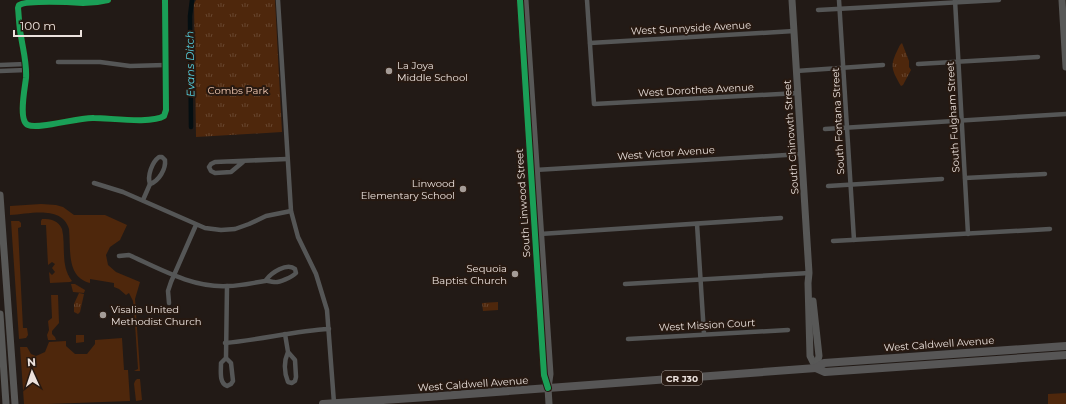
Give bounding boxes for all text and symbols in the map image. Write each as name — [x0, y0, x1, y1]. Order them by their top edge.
scale bar — [14, 12, 81, 38]
text: 100 m — [20, 18, 56, 33]
street label: West Sunnyside Avenue — [631, 18, 751, 38]
water label: Evans Ditch — [182, 31, 198, 97]
place label: La Joya Middle School — [397, 59, 468, 84]
street label: South Fulgham Street — [944, 61, 962, 173]
marker: La Joya Middle School — [384, 66, 394, 76]
street label: South Fontana Street — [829, 67, 847, 175]
street label: South Chinowth Street — [781, 79, 801, 195]
street label: West Dorothea Avenue — [638, 80, 754, 100]
park label: Combs Park — [208, 84, 268, 97]
street label: West Victor Avenue — [617, 143, 715, 163]
street label: South Linwood Street — [513, 148, 533, 258]
place label: Linwood Elementary School — [361, 177, 455, 202]
marker: Linwood Elementary School — [458, 184, 468, 194]
place label: Sequoia Baptist Church — [432, 262, 507, 287]
marker: Sequoia Baptist Church — [510, 269, 520, 279]
place label: Visalia United Methodist Church — [111, 303, 201, 328]
marker: Visalia United Methodist Church — [98, 310, 108, 320]
street label: West Mission Court — [658, 316, 756, 334]
street label: West Caldwell Avenue — [883, 334, 995, 354]
north arrow — [12, 352, 52, 392]
text: N — [27, 355, 36, 369]
road number: CR J30 — [662, 371, 702, 385]
street label: West Caldwell Avenue — [417, 374, 529, 394]

